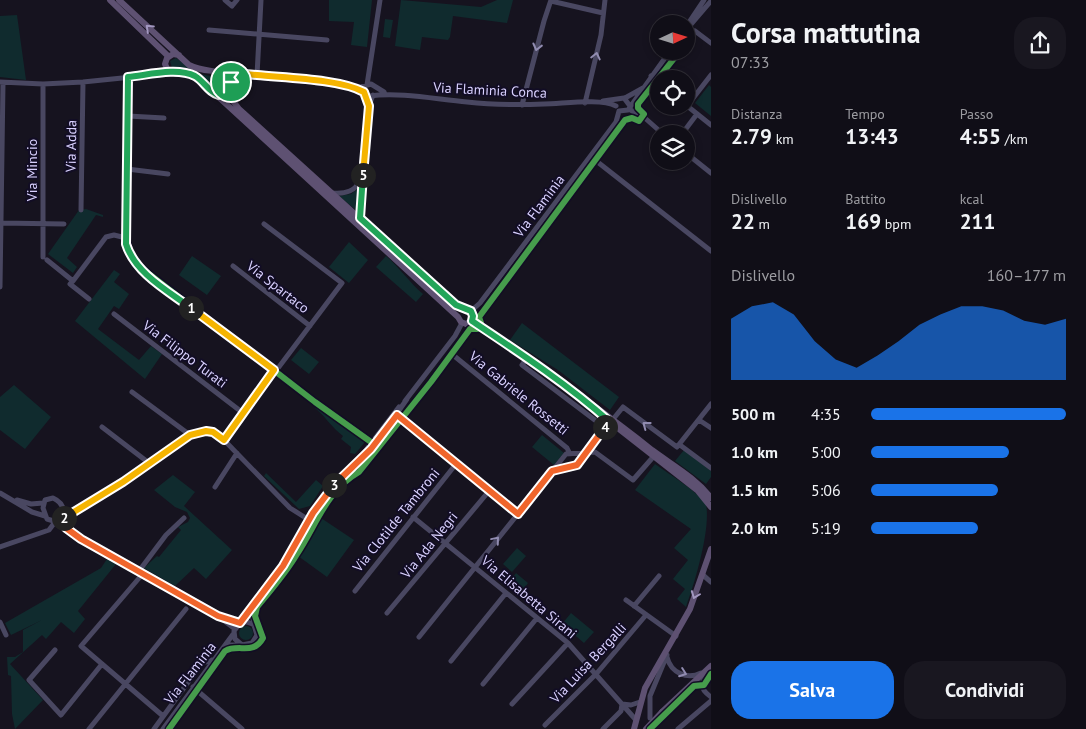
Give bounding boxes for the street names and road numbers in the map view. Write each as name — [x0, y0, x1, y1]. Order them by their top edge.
street label: Via Flaminia Conca — [432, 78, 547, 102]
street label: Via Adda — [62, 120, 80, 173]
street label: Via Mincio — [23, 139, 41, 202]
street label: Via Flaminia — [509, 171, 569, 242]
street label: Via Spartaco — [242, 256, 313, 317]
street label: Via Filippo Turati — [138, 316, 231, 392]
street label: Via Gabriele Rossetti — [465, 347, 573, 439]
street label: Via Clotilde Tambroni — [348, 464, 443, 576]
street label: Via Ada Negri — [396, 508, 461, 583]
street label: Via Elisabetta Sirani — [477, 551, 581, 642]
street label: Via Luisa Bergalli — [545, 619, 630, 708]
street label: Via Flaminia — [159, 638, 220, 709]

